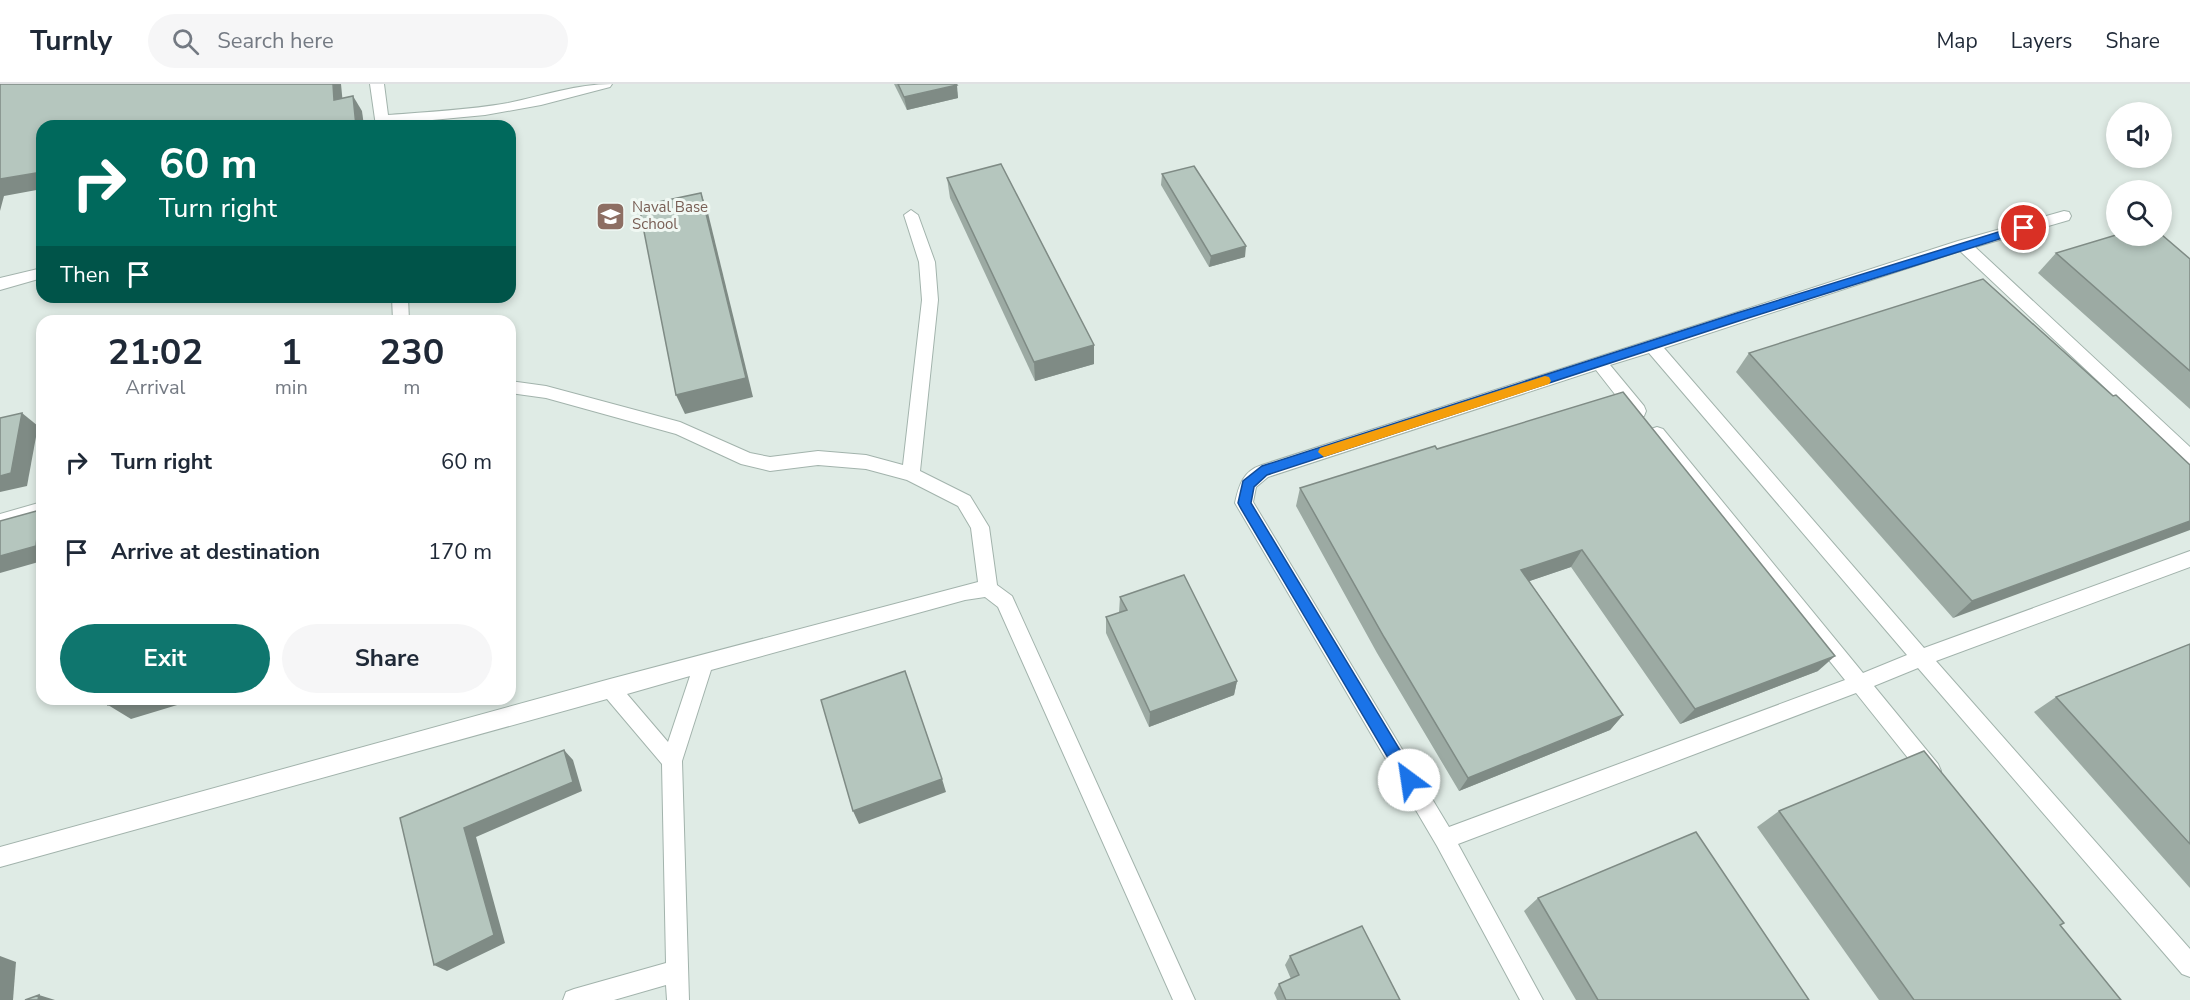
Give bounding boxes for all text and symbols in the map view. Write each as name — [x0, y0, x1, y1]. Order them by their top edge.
search box — [148, 14, 568, 68]
text: Turnly — [30, 22, 112, 60]
icon: search — [169, 25, 202, 58]
text: Search here — [217, 26, 334, 56]
text: Map — [1936, 27, 1978, 55]
text: Layers — [2011, 27, 2072, 55]
text: Share — [2105, 27, 2160, 55]
map controls — [2106, 102, 2172, 246]
button: sound — [2106, 102, 2172, 168]
text: 60 m — [159, 136, 258, 193]
icon: right — [60, 144, 138, 222]
button: search — [2106, 180, 2172, 246]
text: Turn right — [159, 190, 277, 227]
place label: Naval Base School — [632, 197, 708, 234]
school or university icon: Naval Base School — [595, 200, 627, 232]
pin — [1998, 202, 2049, 253]
icon: arrive — [2007, 211, 2040, 244]
icon: arrive — [122, 258, 155, 291]
text: Then — [60, 260, 110, 290]
text: 21:02 — [108, 328, 203, 377]
text: 1 — [280, 328, 302, 377]
text: 230 — [379, 328, 444, 377]
text: Arrival — [125, 374, 185, 401]
text: min — [275, 374, 308, 401]
text: m — [403, 374, 420, 401]
icon: right — [60, 446, 93, 479]
text: Turn right — [111, 447, 212, 477]
text: 60 m — [441, 447, 492, 477]
icon: arrive — [60, 536, 93, 569]
text: Arrive at destination — [111, 537, 320, 567]
text: 170 m — [428, 537, 492, 567]
button: Exit — [60, 624, 270, 693]
button: Share — [282, 624, 492, 693]
position arrow — [1377, 748, 1441, 812]

